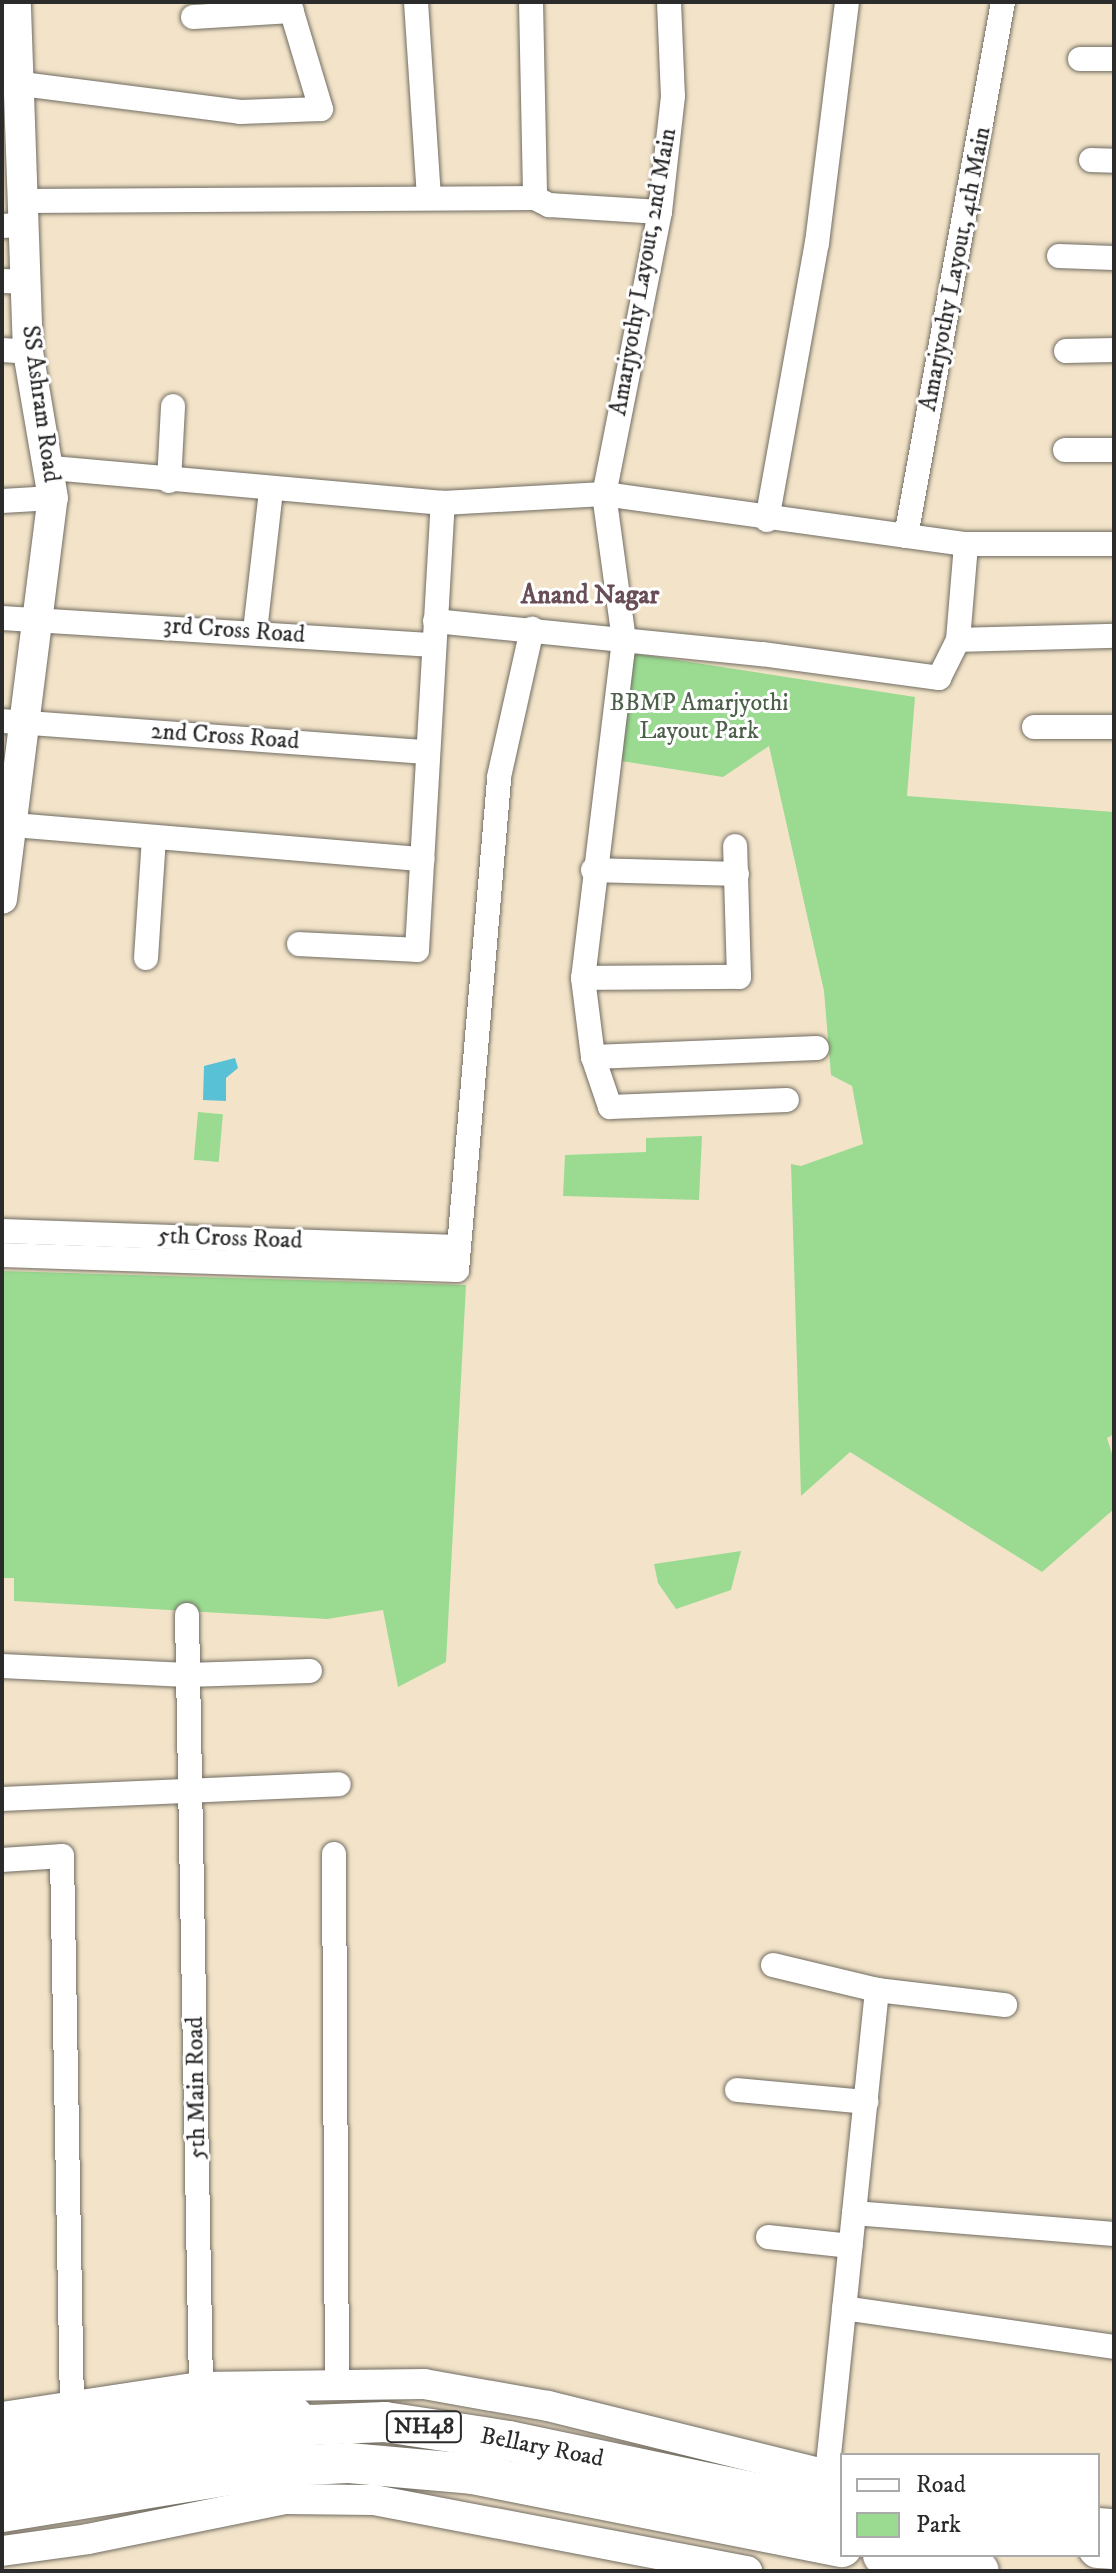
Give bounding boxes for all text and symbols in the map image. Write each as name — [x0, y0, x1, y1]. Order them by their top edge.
street label: Amarjyothy Layout, 4th Main — [914, 124, 998, 414]
street label: Amarjyothy Layout, 2nd Main — [605, 126, 683, 418]
street label: SS Ashram Road — [15, 324, 65, 484]
district label: Anand Nagar — [521, 580, 659, 612]
street label: 3rd Cross Road — [162, 612, 306, 650]
park label: BBMP Amarjyothi Layout Park — [609, 690, 789, 746]
street label: 2nd Cross Road — [150, 717, 300, 757]
street label: 5th Cross Road — [157, 1222, 303, 1256]
street label: 5th Main Road — [181, 2016, 213, 2160]
road number: NH48 — [384, 2409, 464, 2445]
street label: Bellary Road — [478, 2422, 606, 2474]
legend — [840, 2453, 1100, 2557]
text: Road — [916, 2470, 966, 2500]
text: Park — [916, 2510, 961, 2540]

